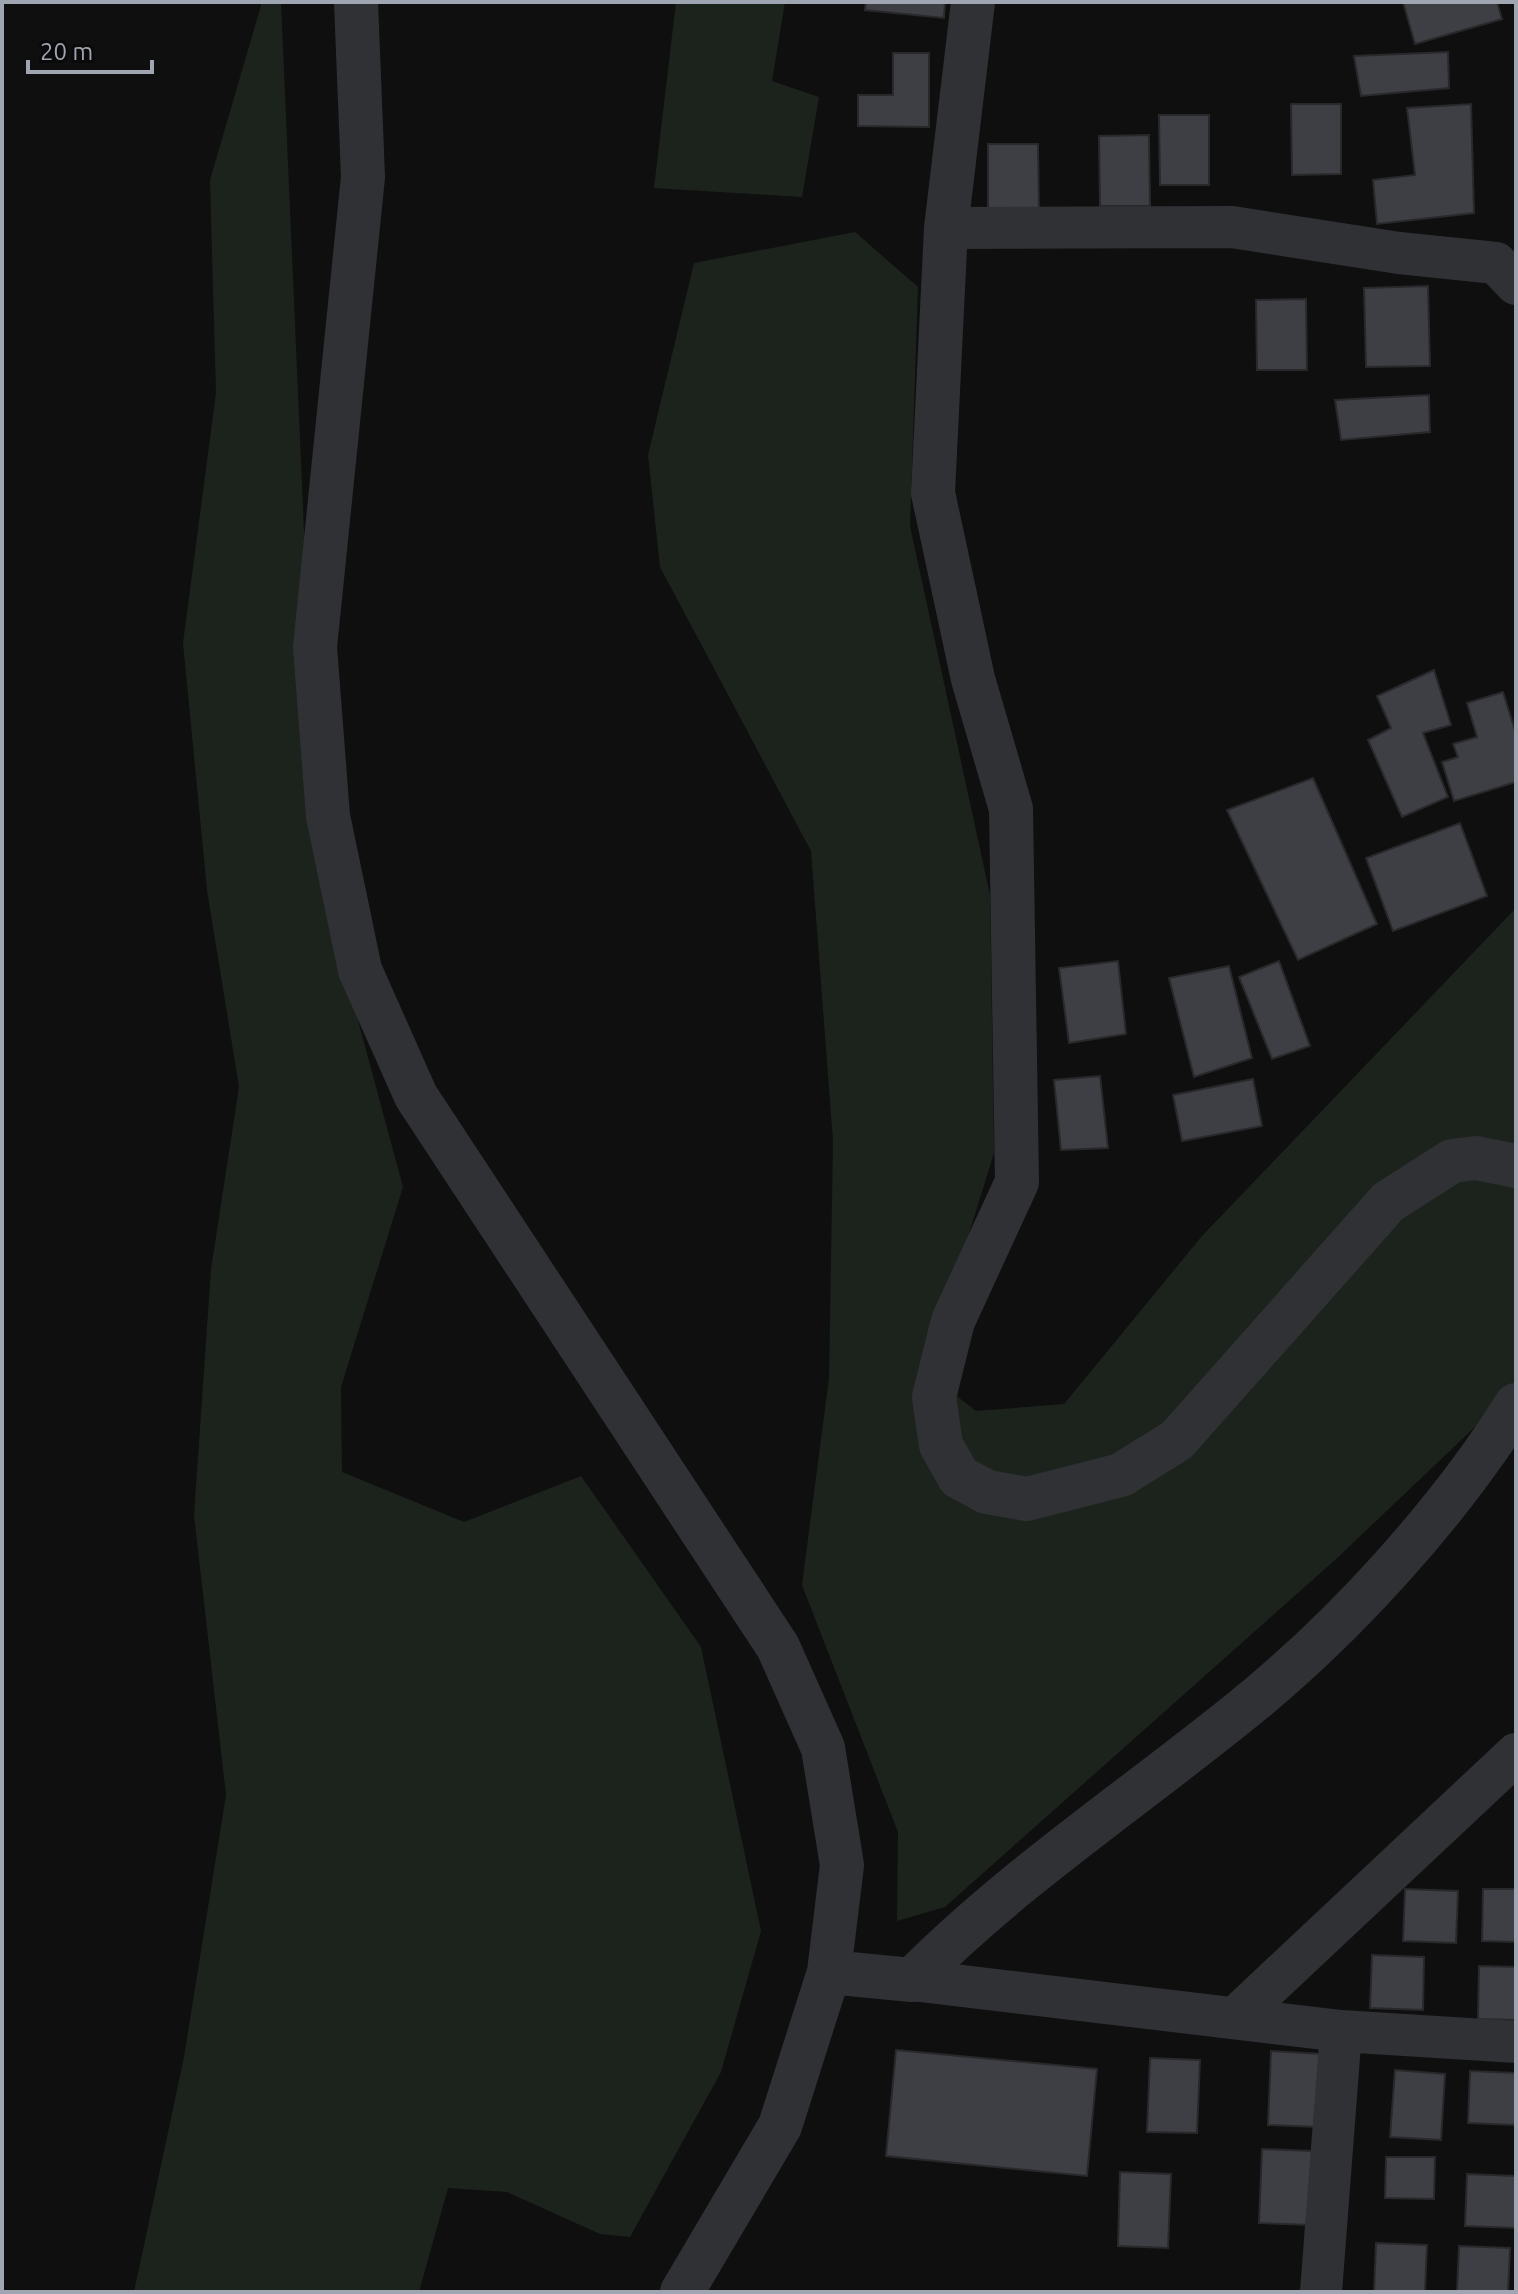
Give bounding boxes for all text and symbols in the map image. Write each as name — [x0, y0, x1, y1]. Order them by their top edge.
scale bar — [28, 24, 152, 74]
text: 20 m — [40, 38, 93, 65]

